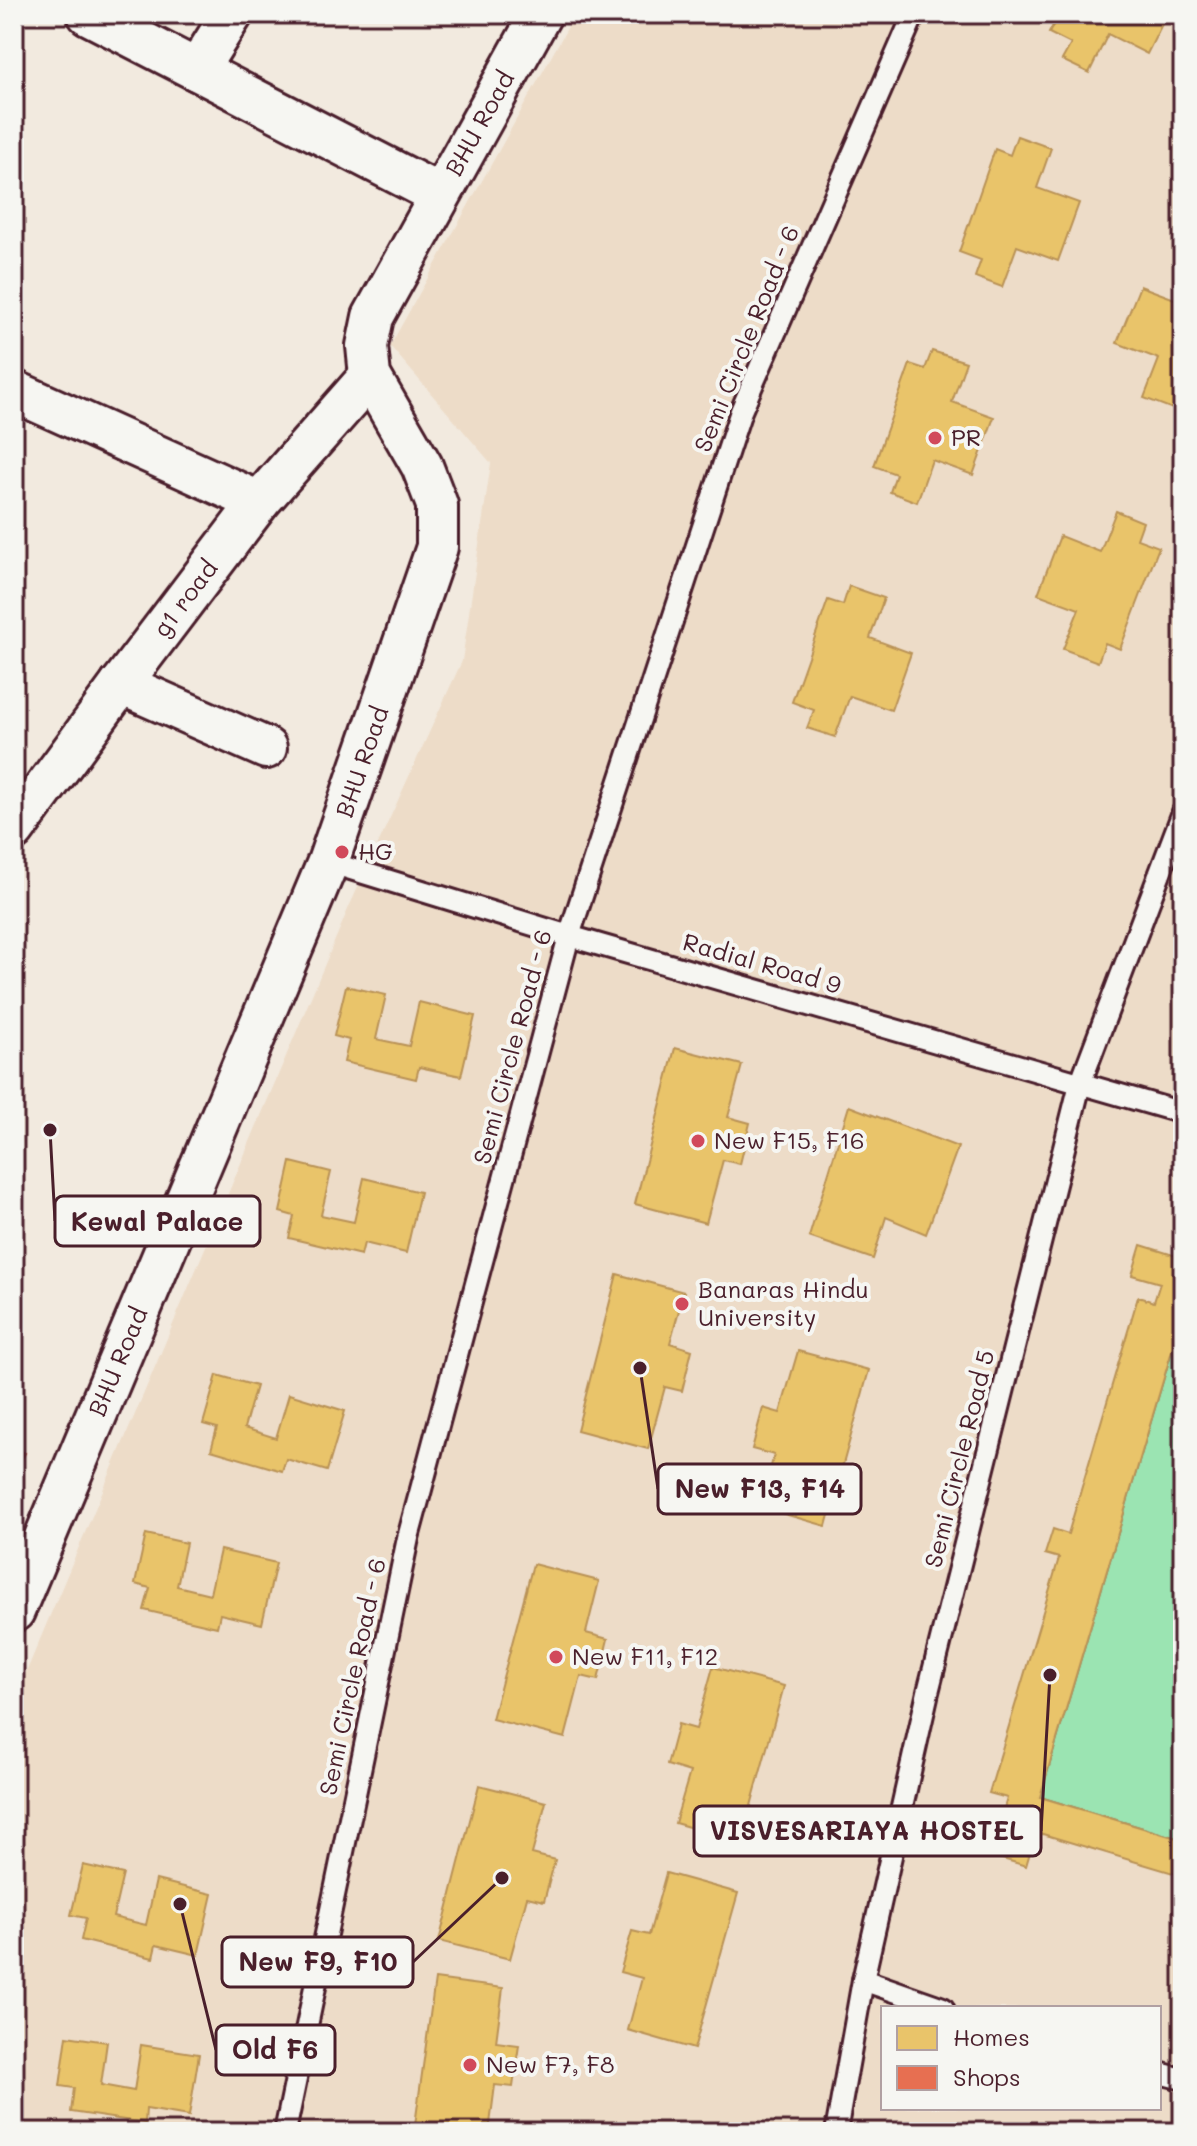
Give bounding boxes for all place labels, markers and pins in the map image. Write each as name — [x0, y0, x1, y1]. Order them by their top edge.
place label: PR — [951, 421, 981, 452]
marker: PR — [926, 429, 944, 447]
place label: HG — [358, 835, 393, 866]
marker: HG — [333, 843, 351, 861]
place label: New F15, F16 — [714, 1124, 865, 1155]
marker: New F15, F16 — [689, 1132, 707, 1150]
callout: Kewal Palace — [55, 1196, 260, 1246]
place label: Banaras Hindu University — [698, 1273, 869, 1332]
marker: Banaras Hindu University — [673, 1295, 691, 1313]
callout: New F13, F14 — [658, 1464, 861, 1514]
place label: New F11, F12 — [572, 1640, 718, 1671]
marker: New F11, F12 — [547, 1648, 565, 1666]
callout: VISVESARIAYA HOSTEL — [694, 1806, 1041, 1856]
callout: New F9, F10 — [222, 1937, 413, 1987]
callout: Old F6 — [216, 2025, 335, 2075]
place label: New F7, F8 — [486, 2048, 614, 2079]
marker: New F7, F8 — [461, 2056, 479, 2074]

